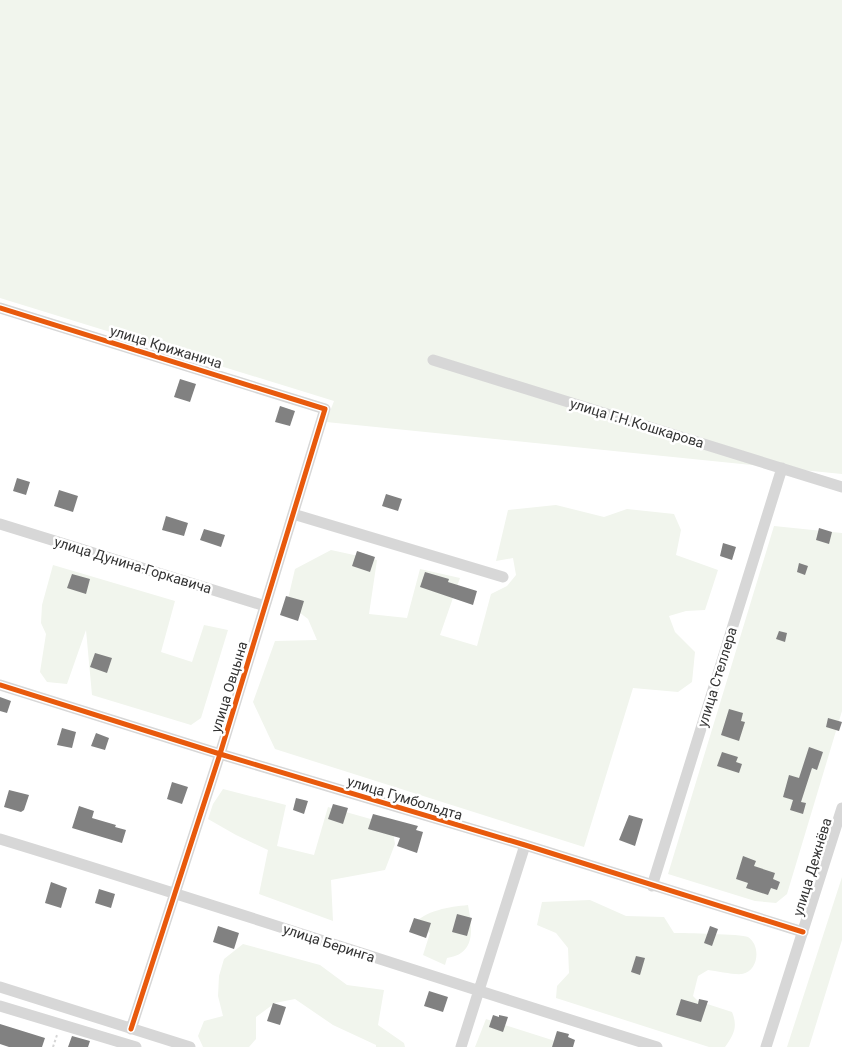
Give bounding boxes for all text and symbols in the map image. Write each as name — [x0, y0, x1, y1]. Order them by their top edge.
street label: улица Крижанича — [108, 322, 224, 372]
street label: улица Г.Н.Кошкарова — [568, 395, 706, 451]
street label: улица Дунина-Горкавича — [52, 533, 214, 597]
street label: улица Стеллера — [694, 625, 740, 729]
street label: улица Овцына — [208, 640, 250, 734]
street label: улица Гумбольдта — [345, 773, 465, 823]
street label: улица Дежнёва — [789, 816, 835, 918]
street label: улица Беринга — [281, 921, 377, 965]

